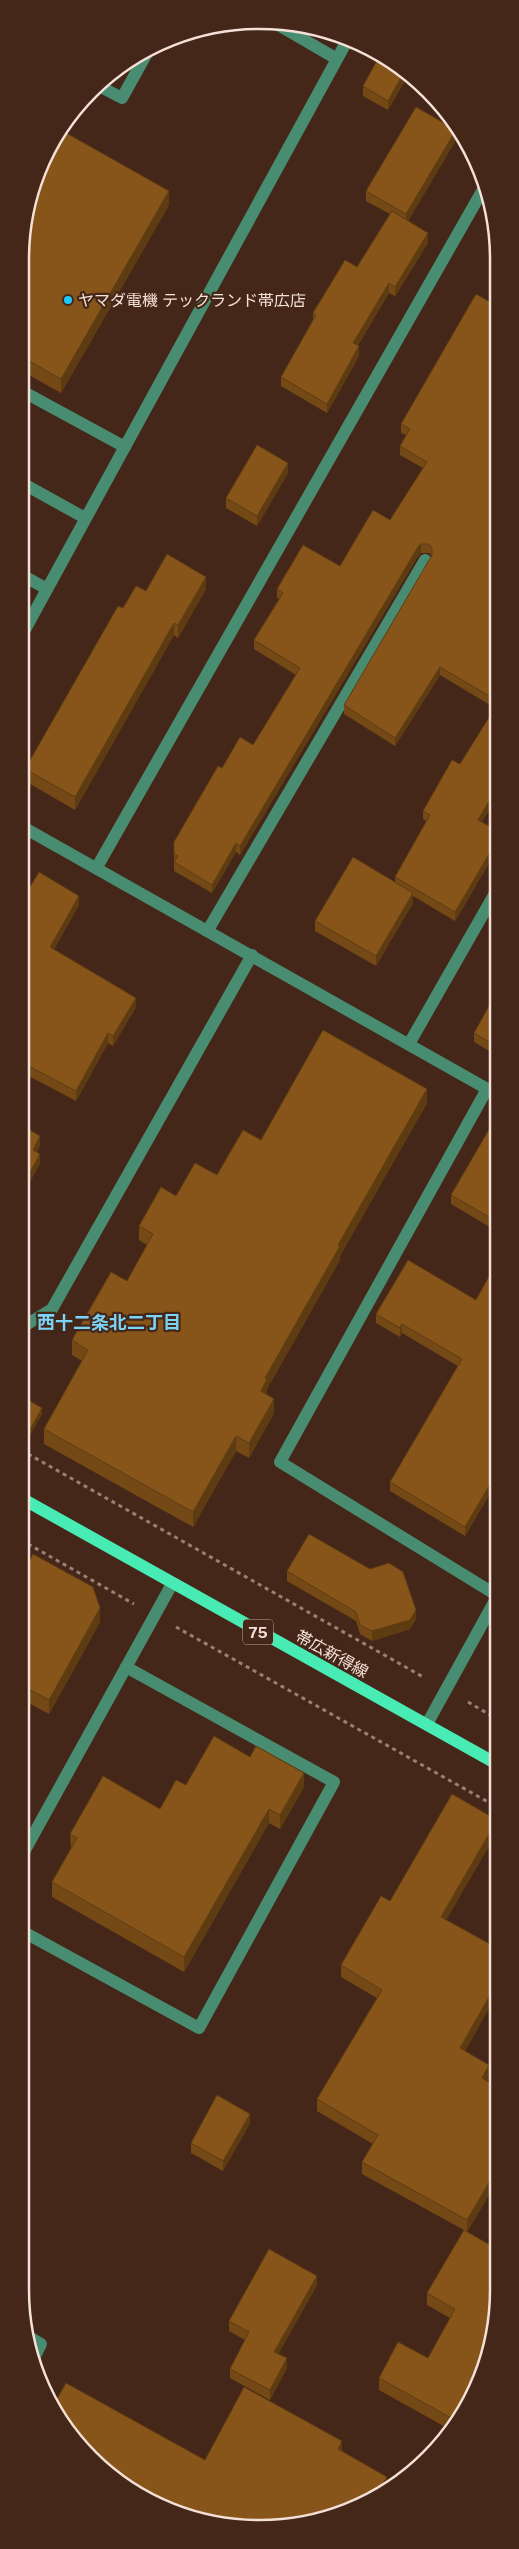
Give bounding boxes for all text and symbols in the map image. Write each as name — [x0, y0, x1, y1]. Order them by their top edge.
place label: ヤマダ電機 テックランド帯広店 — [78, 291, 306, 310]
marker: ヤマダ電機 テックランド帯広店 — [62, 294, 74, 306]
district label: 西十二条北二丁目 — [37, 1312, 181, 1333]
road number: 75 — [243, 1620, 273, 1644]
street label: 帯広新得線 — [292, 1626, 372, 1682]

